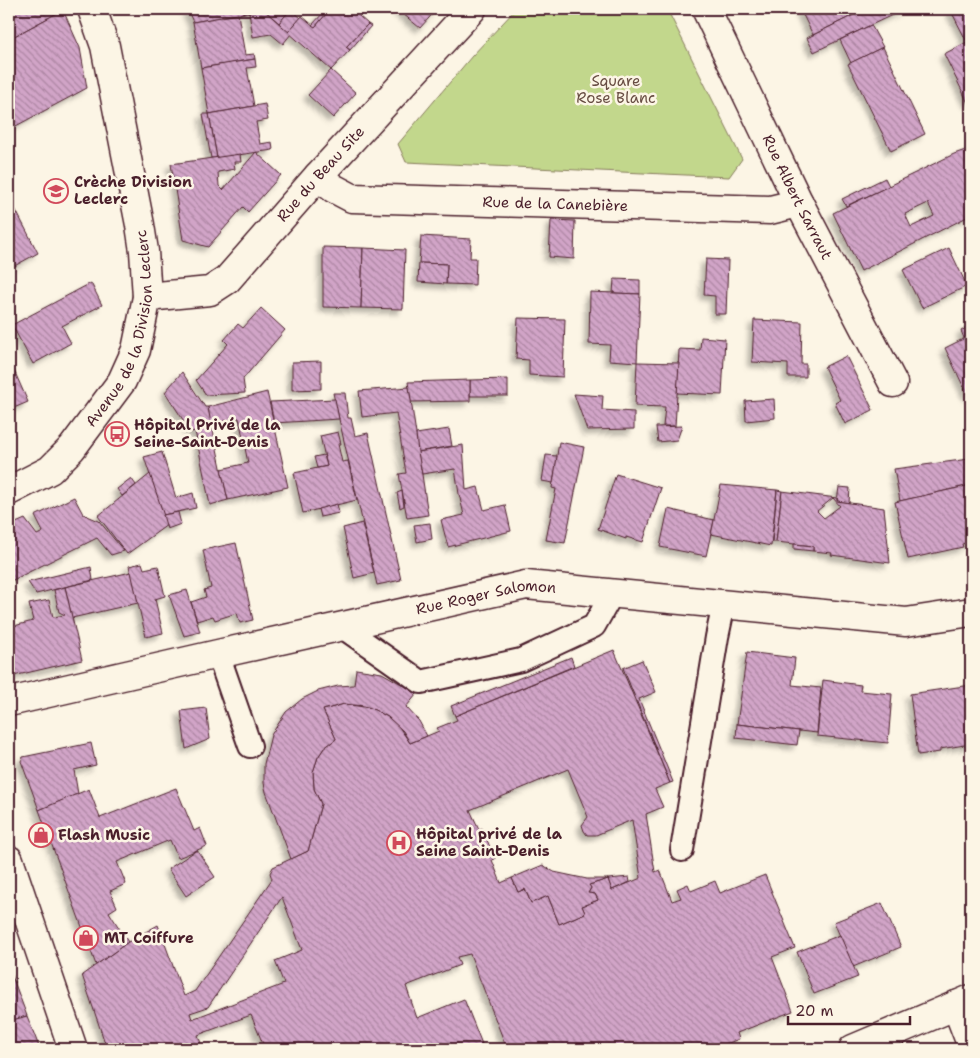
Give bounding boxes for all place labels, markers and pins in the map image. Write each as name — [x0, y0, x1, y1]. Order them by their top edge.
place label: Crèche Division Leclerc — [74, 172, 192, 209]
school or university icon: Crèche Division Leclerc — [43, 178, 69, 204]
place label: Hôpital Privé de la Seine-Saint-Denis — [134, 415, 281, 452]
bus stop icon: Hôpital Privé de la Seine-Saint-Denis — [104, 421, 130, 447]
shop icon: Flash Music — [28, 822, 54, 848]
place label: Hôpital privé de la Seine Saint-Denis — [416, 824, 563, 861]
place label: Flash Music — [58, 825, 150, 845]
hospital icon: Hôpital privé de la Seine Saint-Denis — [386, 830, 412, 856]
shop icon: MT Coiffure — [73, 925, 99, 951]
place label: MT Coiffure — [104, 928, 194, 948]

